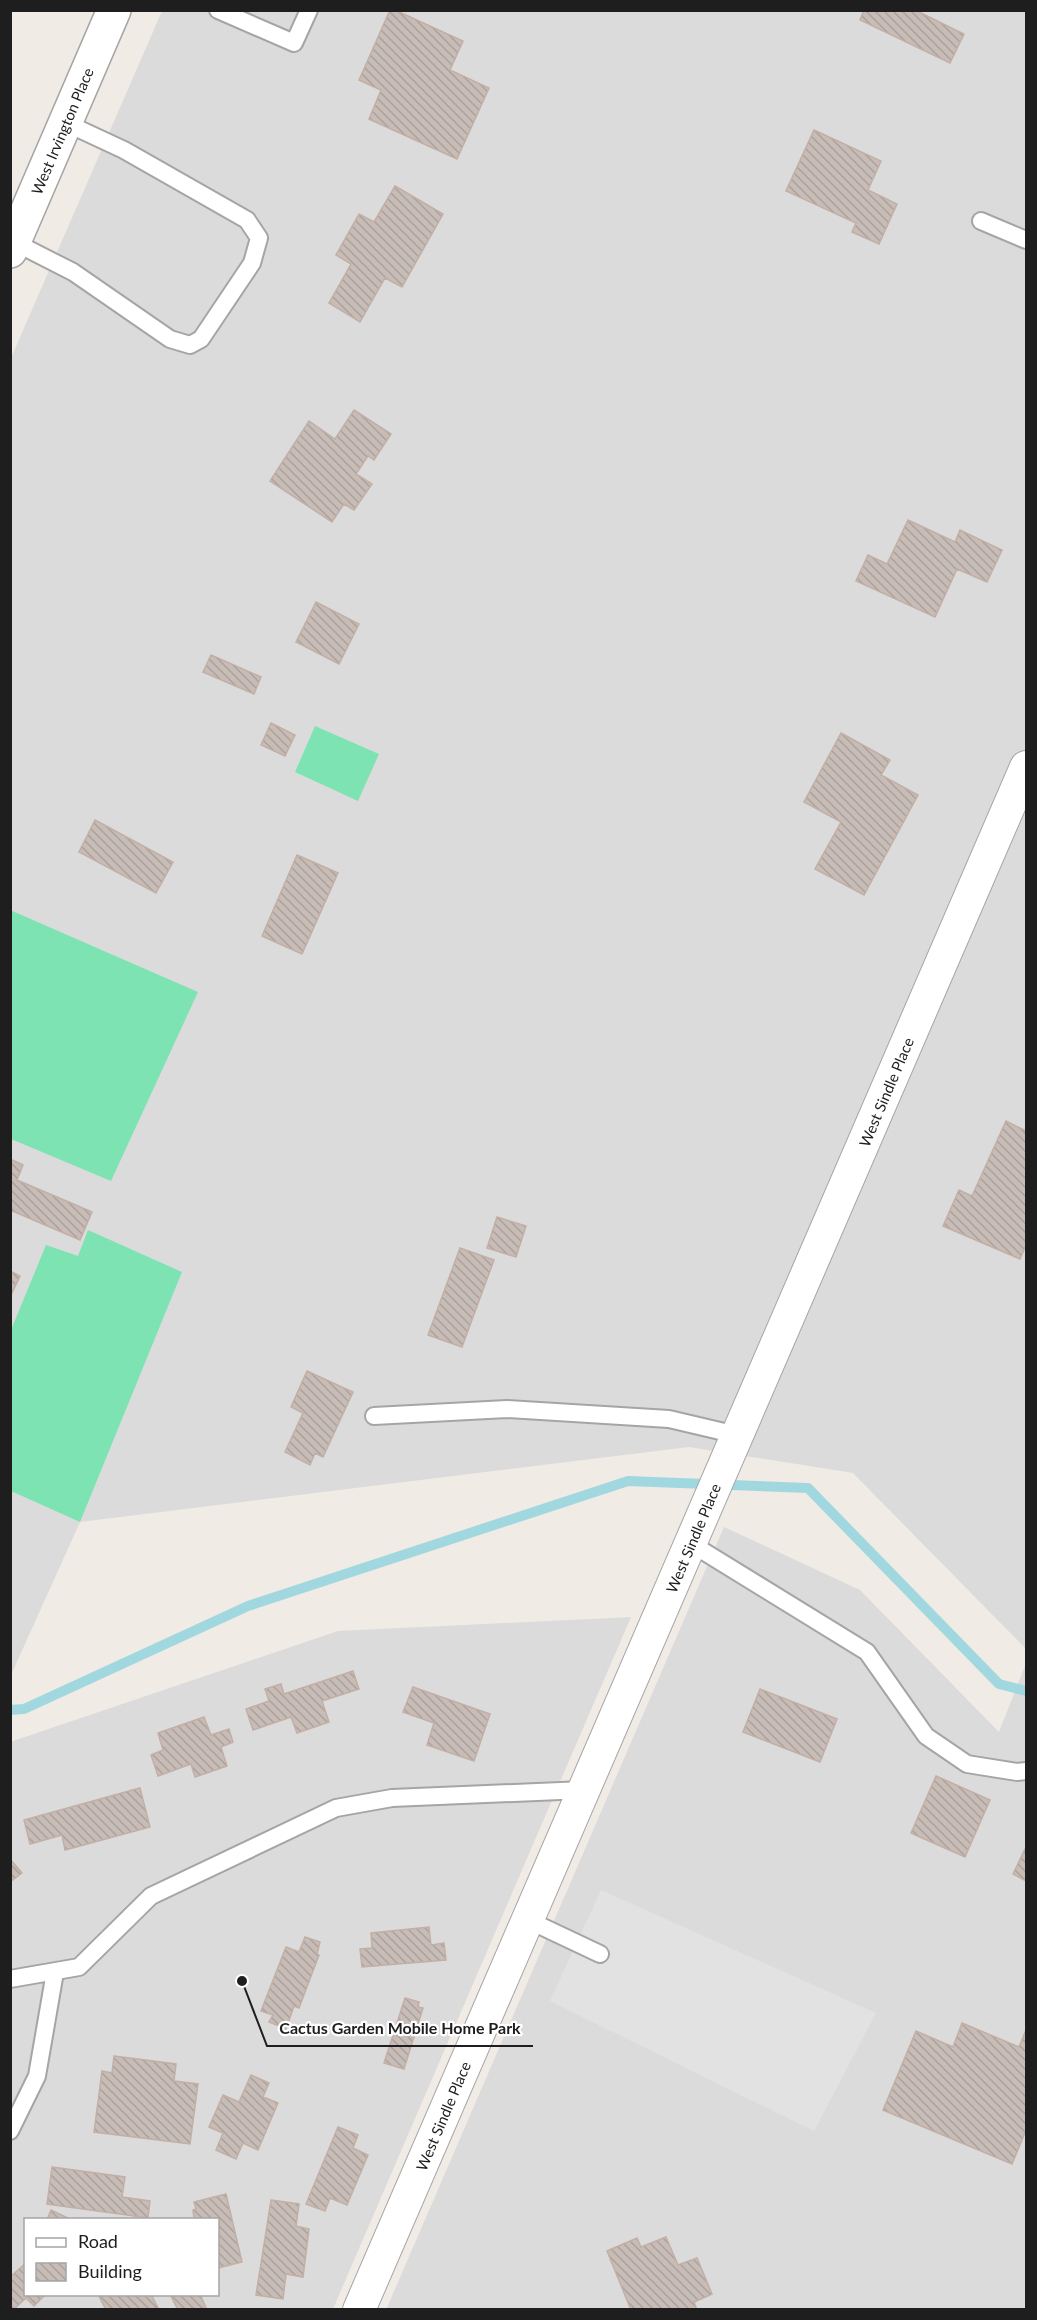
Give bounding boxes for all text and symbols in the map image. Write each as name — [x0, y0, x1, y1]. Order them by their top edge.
street label: West Irvington Place — [27, 65, 97, 197]
street label: West Sindle Place — [855, 1035, 917, 1149]
street label: West Sindle Place — [662, 1481, 724, 1595]
callout: Cactus Garden Mobile Home Park — [267, 2012, 533, 2046]
text: Cactus Garden Mobile Home Park — [279, 2018, 521, 2037]
street label: West Sindle Place — [412, 2059, 474, 2173]
legend — [24, 2218, 219, 2296]
text: Road — [78, 2230, 118, 2252]
text: Building — [78, 2260, 142, 2282]

